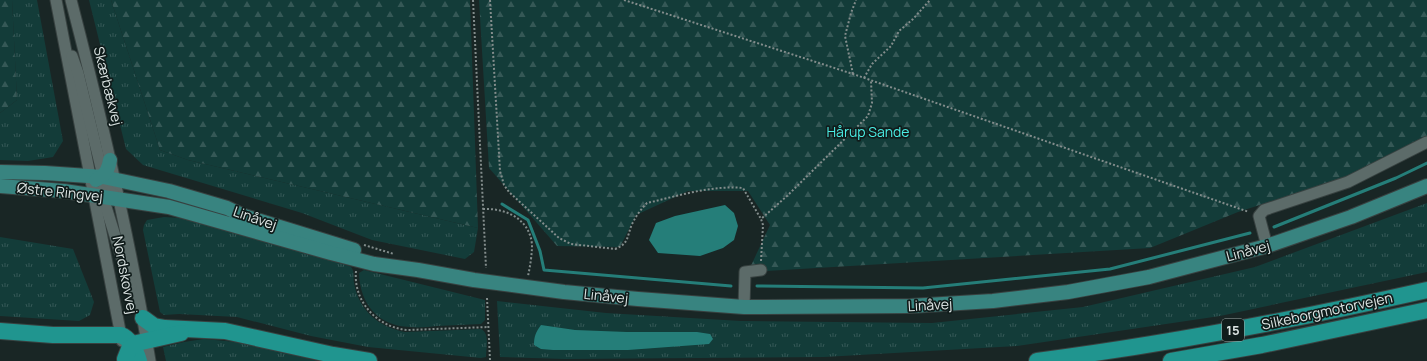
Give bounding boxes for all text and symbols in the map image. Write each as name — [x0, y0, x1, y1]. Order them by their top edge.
street label: Skærbækvej — [89, 44, 127, 127]
park label: Hårup Sande — [827, 122, 909, 141]
street label: Østre Ringvej — [16, 178, 104, 205]
street label: Linåvej — [231, 201, 279, 234]
street label: Nordskovvej — [109, 234, 142, 315]
street label: Linåvej — [1224, 236, 1272, 265]
street label: Linåvej — [583, 284, 629, 307]
street label: Silkeborgmotorvejen — [1260, 287, 1394, 334]
street label: Linåvej — [907, 294, 953, 315]
road number: 15 — [1222, 319, 1244, 341]

